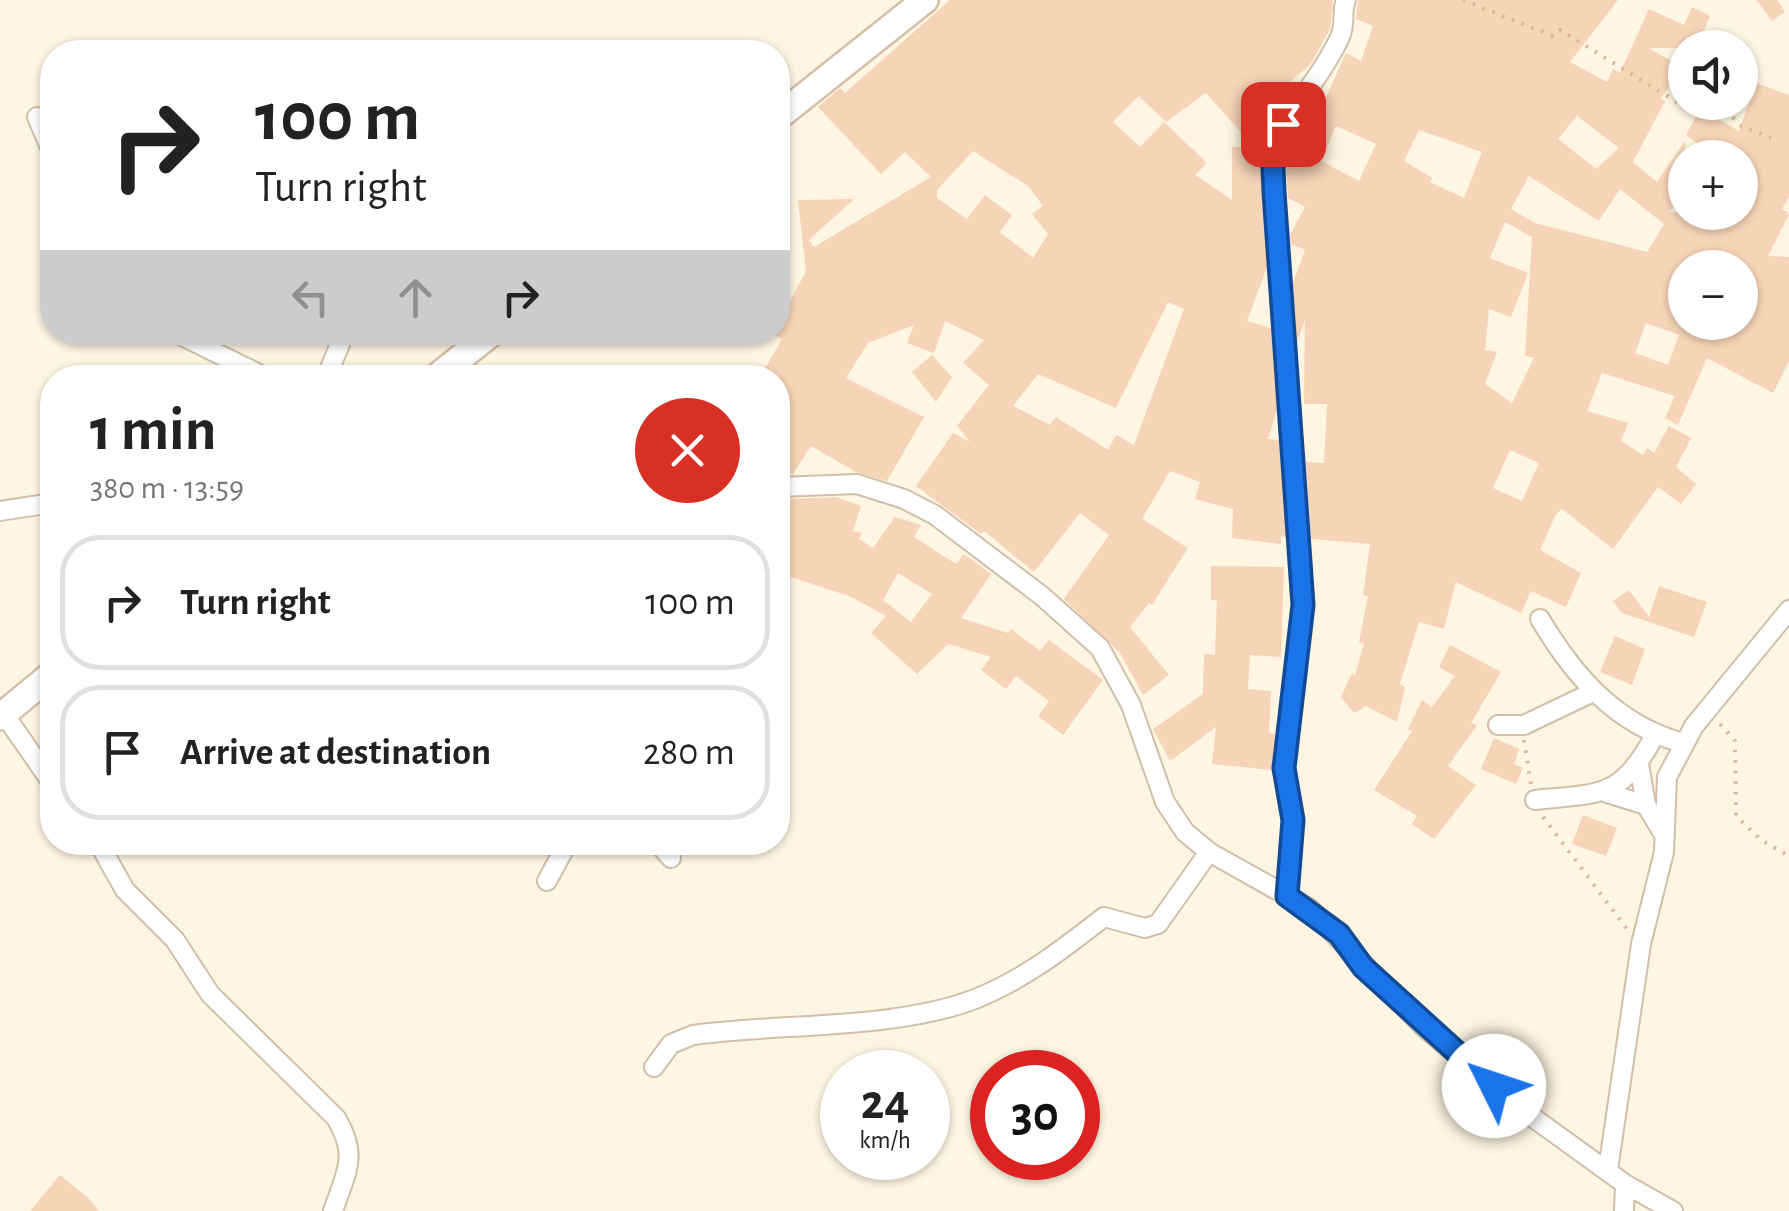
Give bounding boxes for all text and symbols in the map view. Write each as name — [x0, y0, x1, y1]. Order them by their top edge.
map controls — [1668, 30, 1758, 340]
button: sound — [1668, 30, 1758, 120]
icon: right — [90, 80, 220, 210]
pin — [1241, 82, 1326, 167]
text: 100 m — [255, 83, 420, 153]
icon: arrive — [1256, 97, 1311, 152]
button: + — [1668, 140, 1758, 230]
text: Turn right — [255, 165, 427, 210]
button: − — [1668, 250, 1758, 340]
icon: left — [283, 270, 338, 325]
icon: ahead — [388, 270, 443, 325]
icon: right — [493, 270, 548, 325]
button: close — [635, 398, 740, 503]
text: 1 min — [90, 401, 216, 461]
text: 380 m · 13:59 — [90, 472, 244, 504]
icon: right — [95, 575, 150, 630]
text: Turn right — [180, 584, 330, 622]
text: 100 m — [645, 584, 735, 622]
icon: arrive — [95, 725, 150, 780]
text: Arrive at destination — [180, 734, 491, 772]
text: 280 m — [643, 734, 735, 772]
position arrow — [1442, 1034, 1546, 1138]
speed limit sign: 30 — [970, 1050, 1100, 1180]
text: 24 — [861, 1078, 909, 1128]
text: km/h — [859, 1128, 911, 1153]

